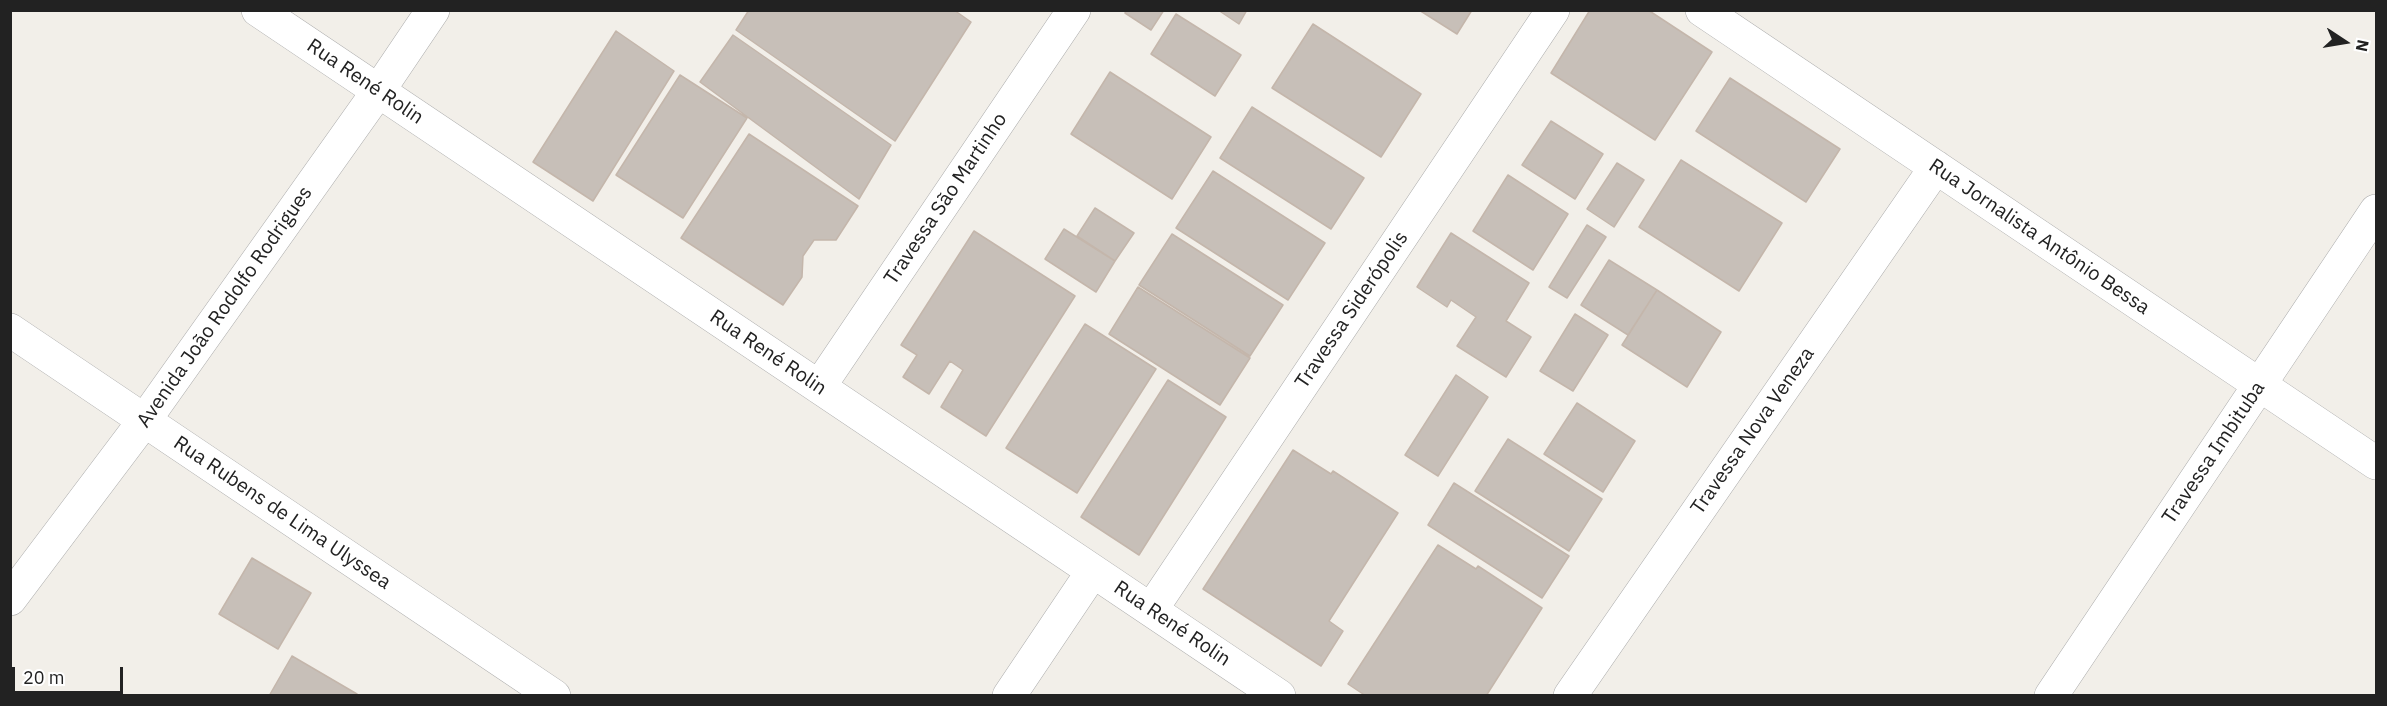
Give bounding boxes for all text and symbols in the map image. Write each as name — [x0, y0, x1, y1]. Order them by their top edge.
north arrow — [2315, 12, 2375, 72]
street label: Rua René Rolin — [302, 34, 428, 130]
text: N — [2352, 38, 2374, 53]
street label: Travessa São Martinho — [880, 108, 1012, 290]
street label: Rua Jornalista Antônio Bessa — [1924, 154, 2154, 320]
street label: Avenida João Rodolfo Rodrigues — [132, 182, 318, 432]
street label: Travessa Siderópolis — [1291, 227, 1413, 393]
street label: Rua René Rolin — [705, 305, 831, 401]
street label: Travessa Nova Veneza — [1686, 343, 1820, 519]
street label: Travessa Imbituba — [2158, 377, 2270, 529]
street label: Rua Rubens de Lima Ulyssea — [169, 431, 395, 595]
street label: Rua René Rolin — [1109, 576, 1235, 672]
scale bar — [15, 655, 126, 693]
text: 20 m — [23, 666, 65, 689]

